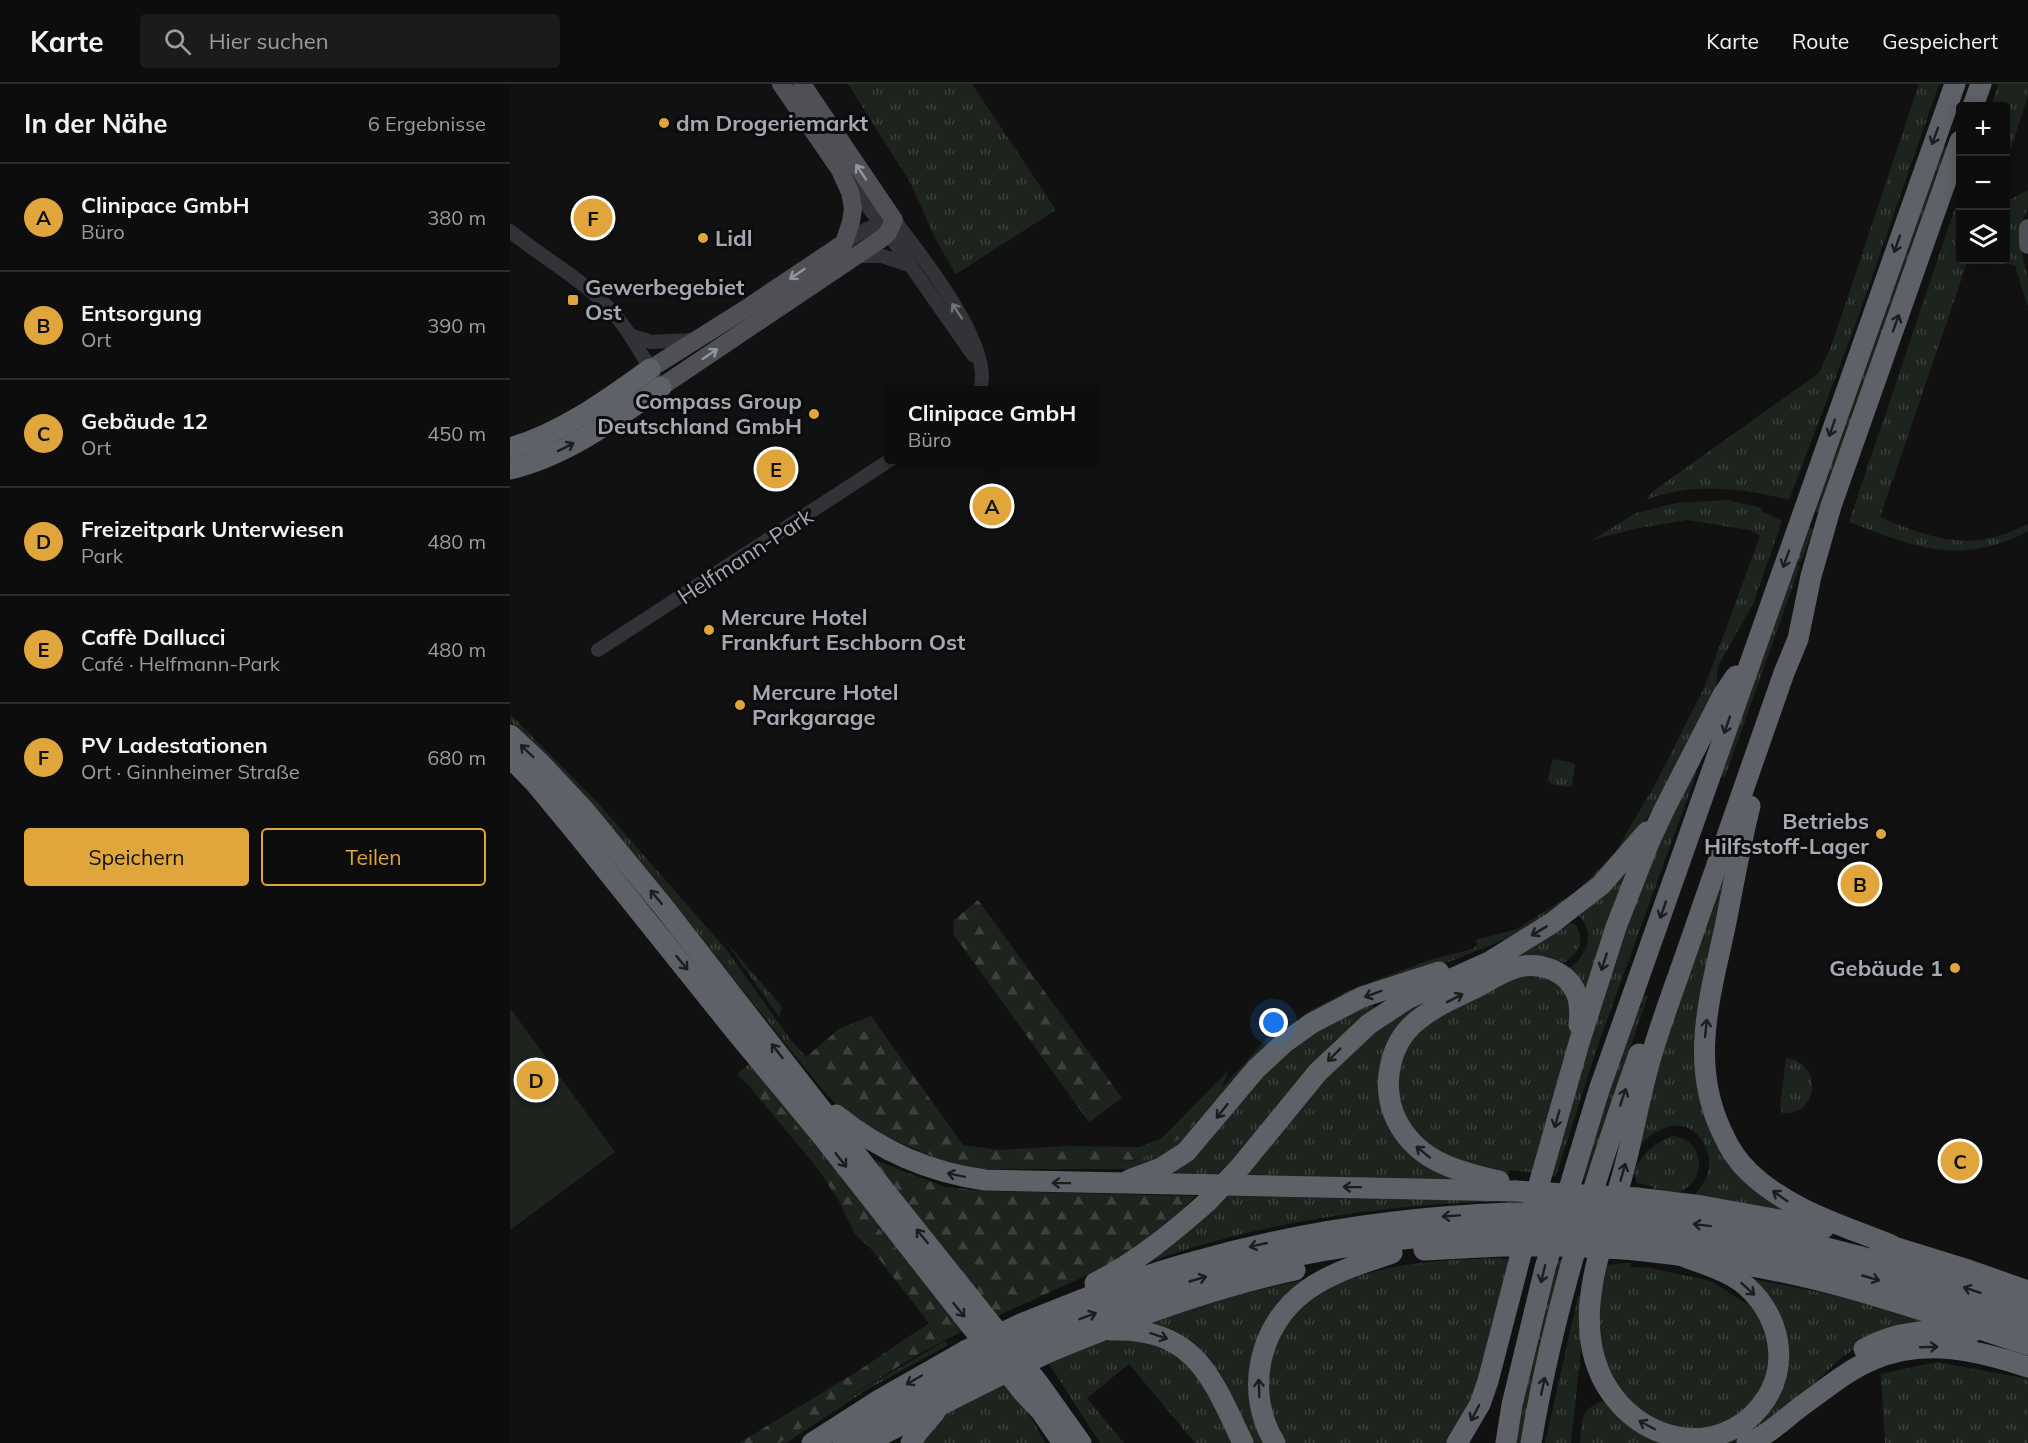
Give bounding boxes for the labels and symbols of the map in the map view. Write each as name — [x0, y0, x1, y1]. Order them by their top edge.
place label: dm Drogeriemarkt — [676, 109, 868, 137]
marker: dm Drogeriemarkt — [657, 116, 671, 130]
one-way arrow — [1929, 126, 1940, 145]
one-way arrow — [855, 164, 867, 181]
pin: F — [574, 196, 613, 240]
place label: Lidl — [715, 224, 752, 252]
marker: Lidl — [696, 231, 710, 245]
one-way arrow — [1890, 234, 1901, 253]
one-way arrow — [789, 269, 806, 281]
place label: Gewerbegebiet Ost — [585, 273, 744, 326]
marker: Gewerbegebiet Ost — [566, 293, 580, 307]
one-way arrow — [951, 302, 964, 319]
one-way arrow — [1891, 314, 1902, 332]
one-way arrow — [701, 348, 718, 360]
place label: Compass Group Deutschland GmbH — [597, 387, 802, 440]
marker: Compass Group Deutschland GmbH — [807, 407, 821, 421]
one-way arrow — [1826, 418, 1837, 437]
one-way arrow — [556, 441, 574, 452]
pin: E — [756, 446, 796, 492]
pin: A — [972, 484, 1012, 528]
street label: Helfmann-Park — [672, 502, 818, 610]
one-way arrow — [1780, 549, 1791, 568]
place label: Mercure Hotel Frankfurt Eschborn Ost — [721, 603, 965, 656]
marker: Mercure Hotel Frankfurt Eschborn Ost — [702, 623, 716, 637]
place label: Mercure Hotel Parkgarage — [752, 678, 898, 731]
marker: Mercure Hotel Parkgarage — [733, 698, 747, 712]
one-way arrow — [1721, 716, 1732, 734]
one-way arrow — [520, 744, 535, 758]
place label: Betriebs Hilfsstoff-Lager — [1704, 807, 1869, 860]
marker: Betriebs Hilfsstoff-Lager — [1874, 827, 1888, 841]
pin: B — [1840, 862, 1880, 906]
one-way arrow — [649, 890, 663, 905]
one-way arrow — [1656, 900, 1667, 918]
one-way arrow — [1531, 926, 1548, 938]
one-way arrow — [1597, 952, 1608, 971]
place label: Gebäude 1 — [1829, 954, 1943, 982]
one-way arrow — [675, 955, 688, 971]
marker: Gebäude 1 — [1948, 961, 1962, 975]
one-way arrow — [1364, 989, 1383, 1000]
one-way arrow — [1445, 992, 1463, 1003]
your location — [1259, 1008, 1288, 1037]
one-way arrow — [1701, 1018, 1712, 1038]
one-way arrow — [770, 1043, 783, 1059]
one-way arrow — [1327, 1048, 1342, 1063]
pin: D — [516, 1058, 556, 1102]
one-way arrow — [1619, 1088, 1630, 1107]
one-way arrow — [1215, 1103, 1228, 1119]
one-way arrow — [1551, 1109, 1562, 1128]
pin: C — [1940, 1138, 1980, 1184]
one-way arrow — [1416, 1145, 1432, 1158]
one-way arrow — [834, 1152, 847, 1168]
one-way arrow — [1618, 1163, 1629, 1182]
one-way arrow — [947, 1169, 967, 1180]
one-way arrow — [1051, 1177, 1071, 1188]
one-way arrow — [1342, 1181, 1362, 1193]
one-way arrow — [1772, 1190, 1789, 1202]
one-way arrow — [1441, 1211, 1461, 1222]
one-way arrow — [1692, 1219, 1712, 1230]
one-way arrow — [915, 1228, 928, 1244]
one-way arrow — [1249, 1239, 1268, 1251]
one-way arrow — [1537, 1265, 1549, 1284]
one-way arrow — [1188, 1272, 1207, 1284]
one-way arrow — [1861, 1273, 1880, 1284]
one-way arrow — [1740, 1282, 1755, 1296]
one-way arrow — [1963, 1284, 1982, 1295]
one-way arrow — [953, 1302, 966, 1318]
one-way arrow — [1078, 1310, 1097, 1321]
one-way arrow — [1149, 1332, 1168, 1343]
one-way arrow — [1919, 1342, 1939, 1353]
one-way arrow — [906, 1374, 923, 1386]
one-way arrow — [1538, 1376, 1549, 1396]
one-way arrow — [1253, 1378, 1265, 1398]
one-way arrow — [1469, 1404, 1481, 1422]
one-way arrow — [1638, 1419, 1656, 1430]

